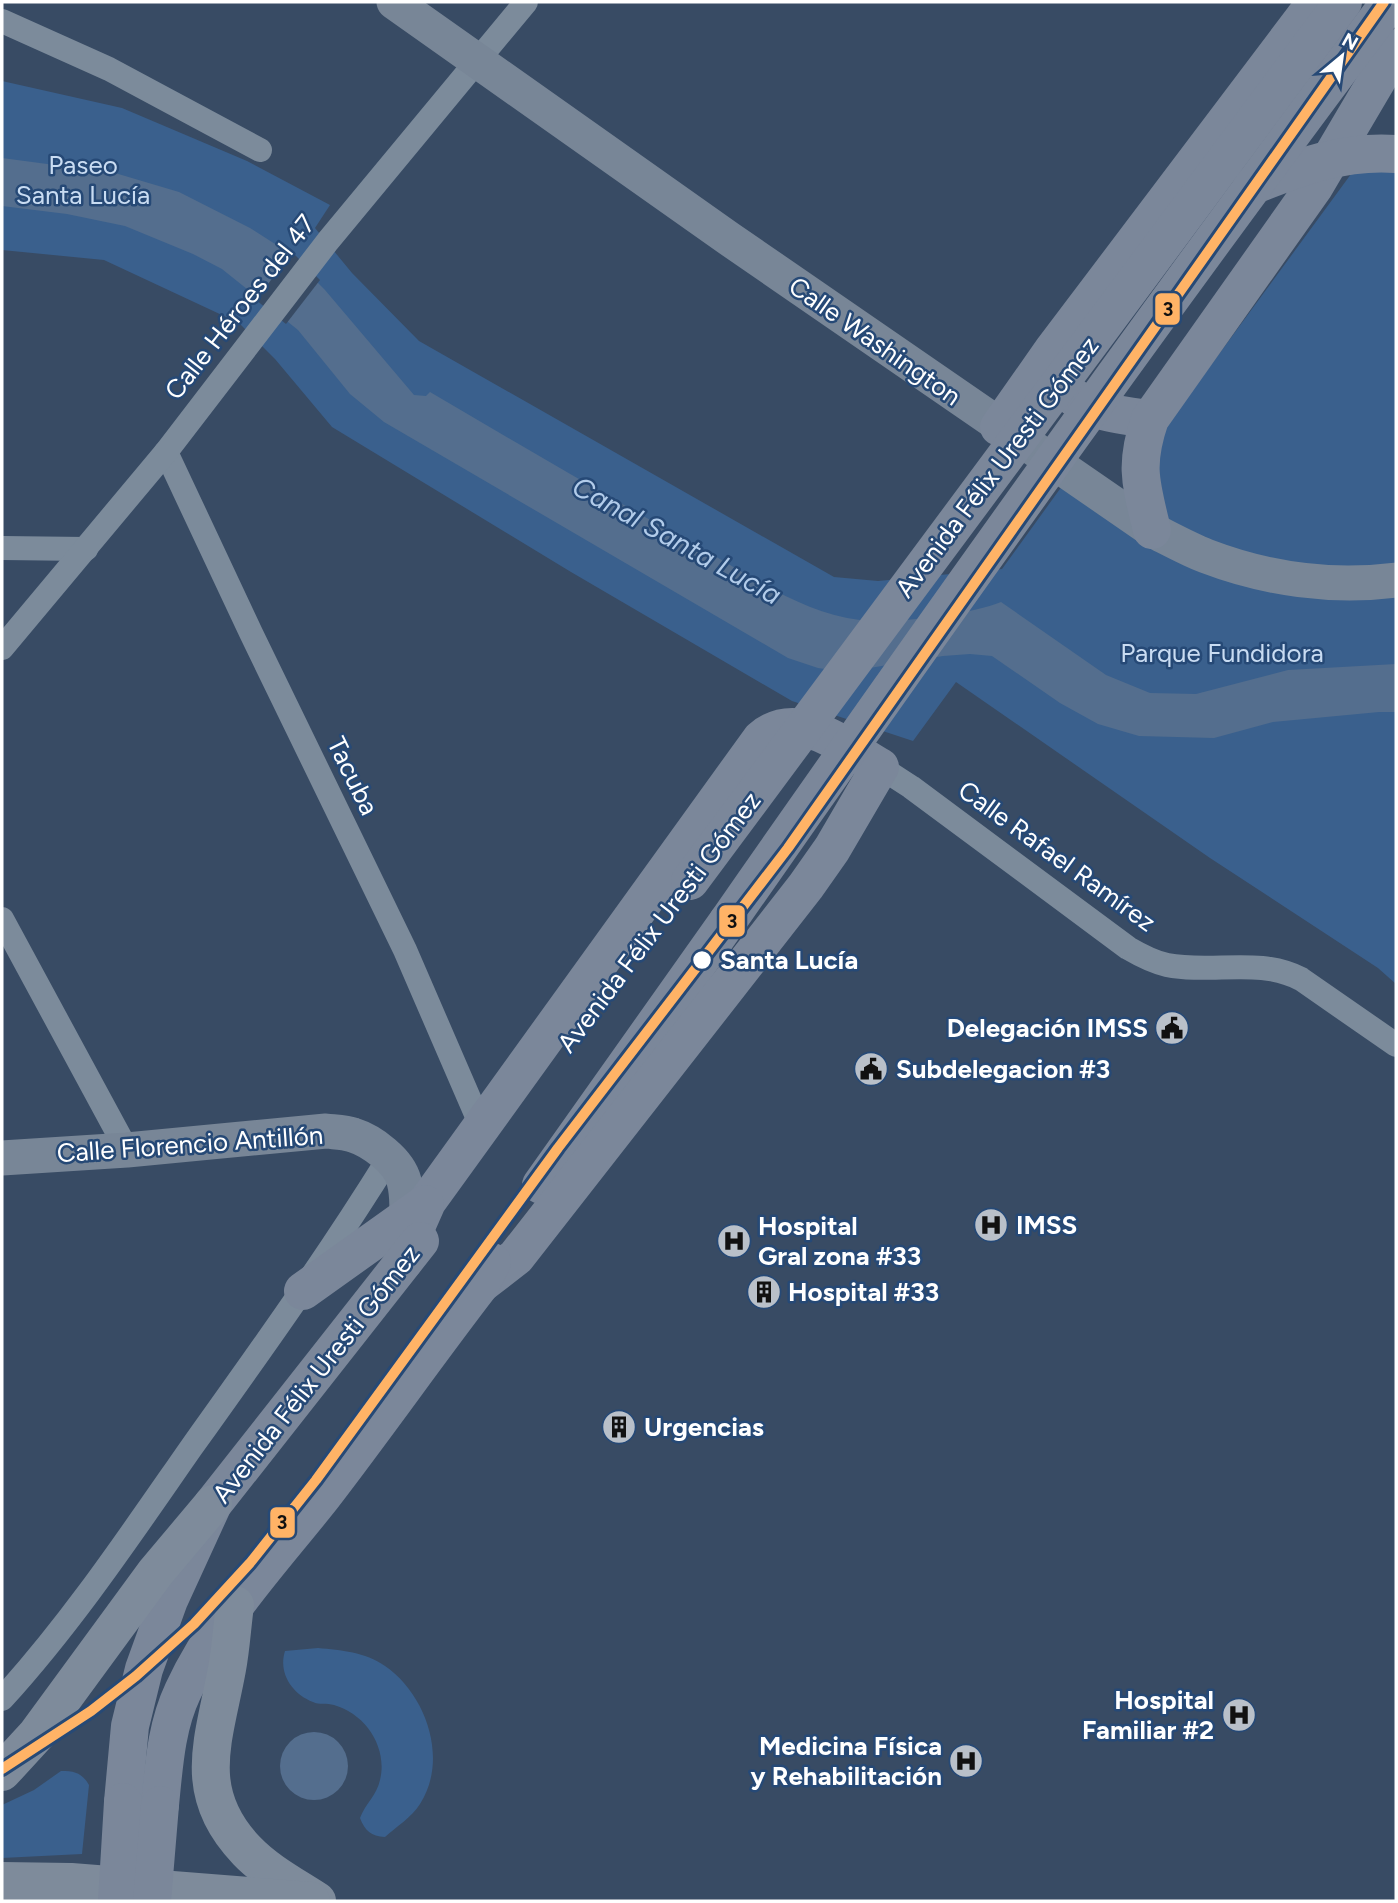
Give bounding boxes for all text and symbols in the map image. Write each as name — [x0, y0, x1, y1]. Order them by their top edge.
north arrow — [1307, 21, 1377, 91]
text: N — [1338, 28, 1362, 55]
park label: Paseo Santa Lucía — [16, 149, 150, 211]
street label: Calle Héroes del 47 — [158, 208, 322, 406]
street label: Calle Washington — [783, 270, 967, 412]
line badge: 3 — [1154, 292, 1181, 326]
text: 3 — [1163, 298, 1173, 321]
street label: Avenida Félix Uresti Gómez — [888, 330, 1106, 604]
water label: Canal Santa Lucía — [567, 469, 787, 611]
park label: Parque Fundidora — [1120, 637, 1324, 669]
street label: Tacuba — [320, 732, 386, 820]
street label: Calle Rafael Ramírez — [952, 774, 1162, 938]
street label: Avenida Félix Uresti Gómez — [550, 785, 768, 1059]
line badge: 3 — [718, 904, 746, 938]
text: 3 — [727, 910, 737, 933]
place label: Santa Lucía — [720, 944, 858, 976]
marker: Santa Lucía — [691, 949, 713, 971]
public building icon: Delegación IMSS — [1153, 1009, 1191, 1047]
place label: Delegación IMSS — [947, 1012, 1148, 1044]
public building icon: Subdelegacion #3 — [852, 1050, 890, 1088]
place label: Subdelegacion #3 — [896, 1053, 1110, 1085]
street label: Calle Florencio Antillón — [56, 1119, 324, 1169]
hospital icon: IMSS — [972, 1206, 1010, 1244]
place label: IMSS — [1016, 1209, 1077, 1241]
place label: Hospital Gral zona #33 — [758, 1210, 921, 1272]
hospital icon: Hospital Gral zona #33 — [715, 1222, 753, 1260]
street label: Avenida Félix Uresti Gómez — [205, 1239, 427, 1509]
building icon: Hospital #33 — [745, 1273, 783, 1311]
place label: Hospital #33 — [788, 1276, 939, 1308]
building icon: Urgencias — [600, 1408, 638, 1446]
place label: Urgencias — [644, 1411, 764, 1443]
line badge: 3 — [269, 1506, 296, 1539]
text: 3 — [277, 1511, 287, 1534]
place label: Hospital Familiar #2 — [1082, 1684, 1214, 1746]
hospital icon: Hospital Familiar #2 — [1220, 1696, 1258, 1734]
place label: Medicina Física y Rehabilitación — [751, 1730, 942, 1792]
hospital icon: Medicina Física y Rehabilitación — [947, 1742, 985, 1780]

